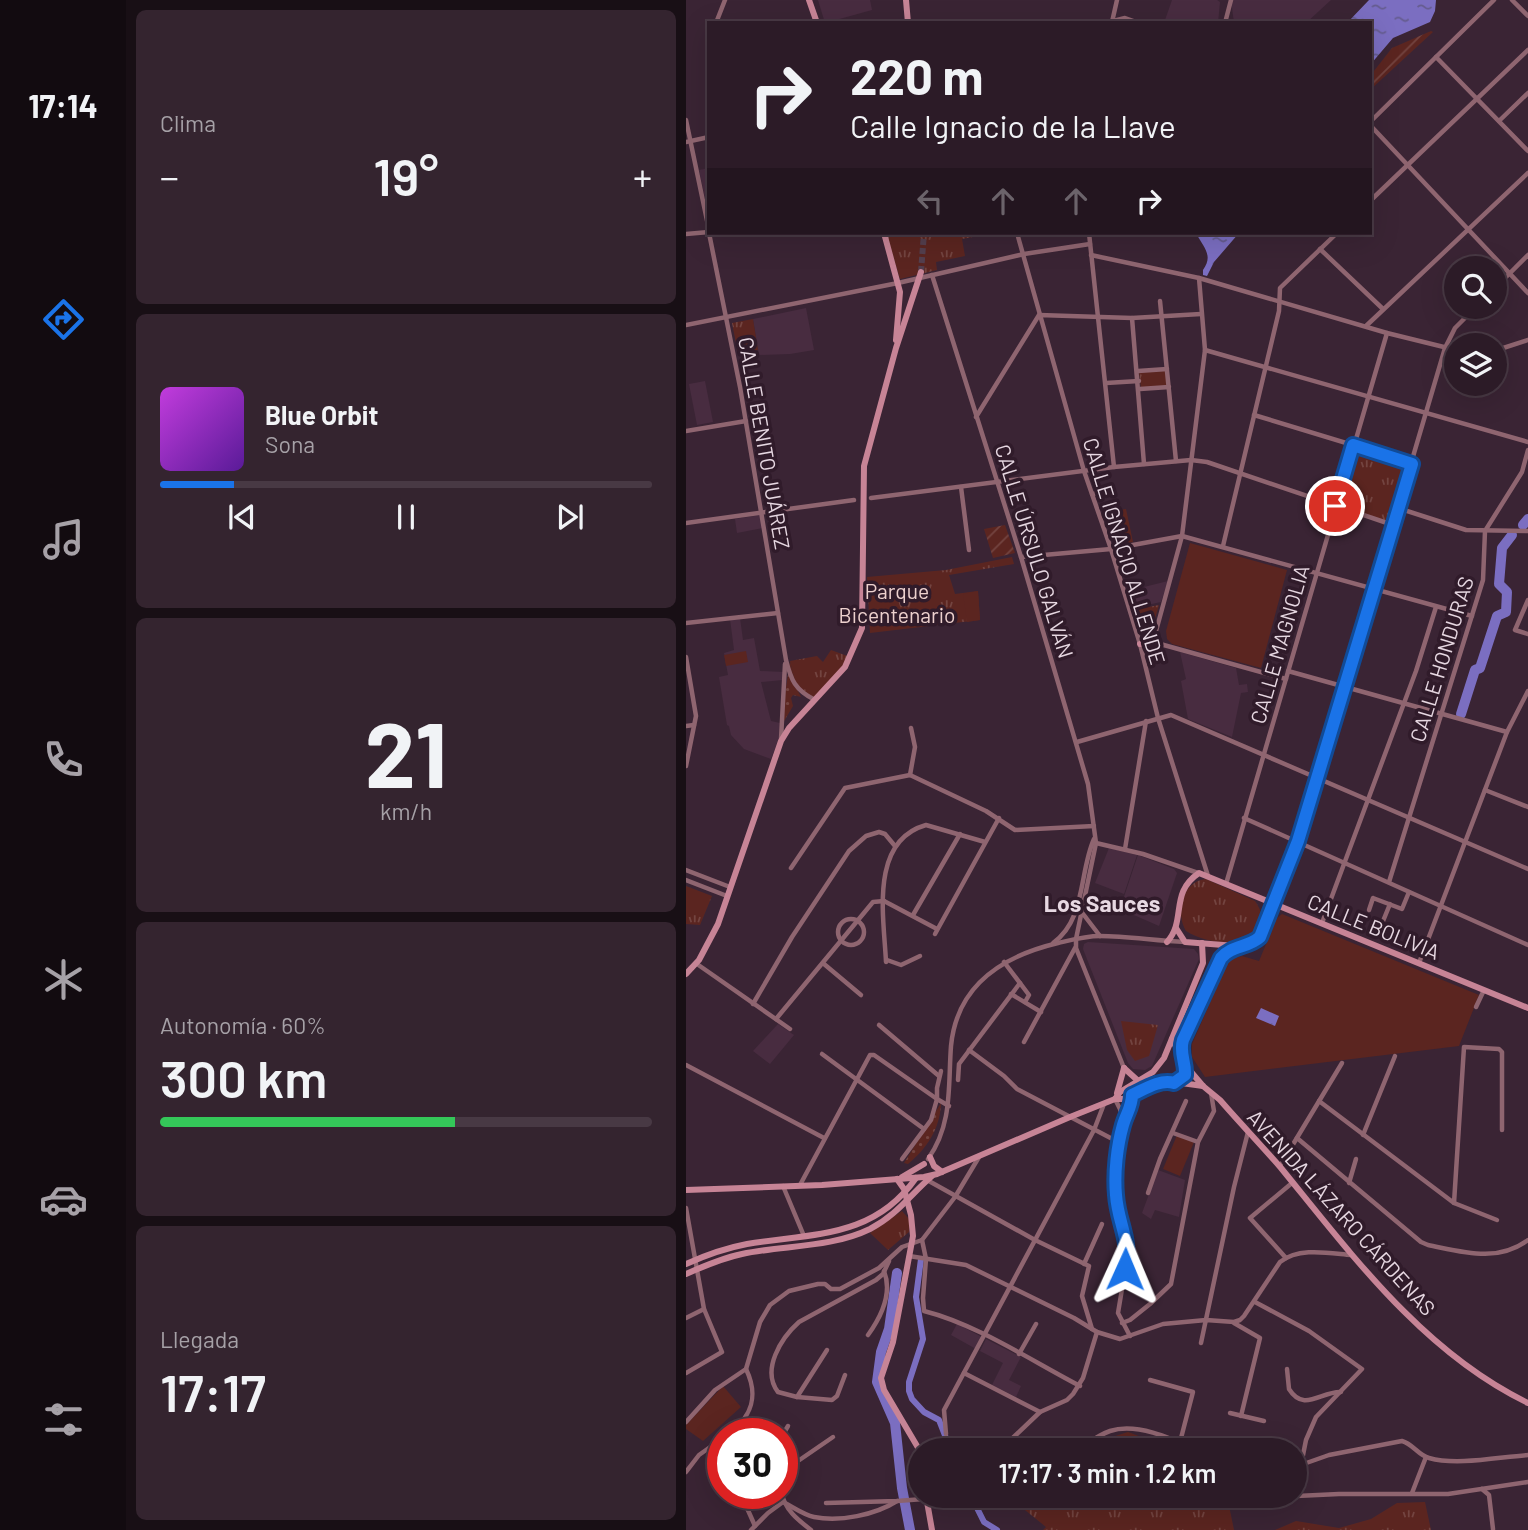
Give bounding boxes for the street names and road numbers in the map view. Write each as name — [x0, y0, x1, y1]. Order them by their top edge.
street label: CALLE BENITO JUÁREZ — [734, 335, 796, 551]
street label: CALLE IGNACIO ALLENDE — [1079, 435, 1171, 667]
street label: CALLE ÚRSULO GALVÁN — [991, 441, 1079, 661]
street label: CALLE MAGNOLIA — [1244, 561, 1314, 726]
street label: CALLE HONDURAS — [1404, 573, 1478, 745]
street label: CALLE BOLIVIA — [1304, 888, 1444, 964]
street label: AVENIDA LÁZARO CÁRDENAS — [1243, 1104, 1441, 1320]

